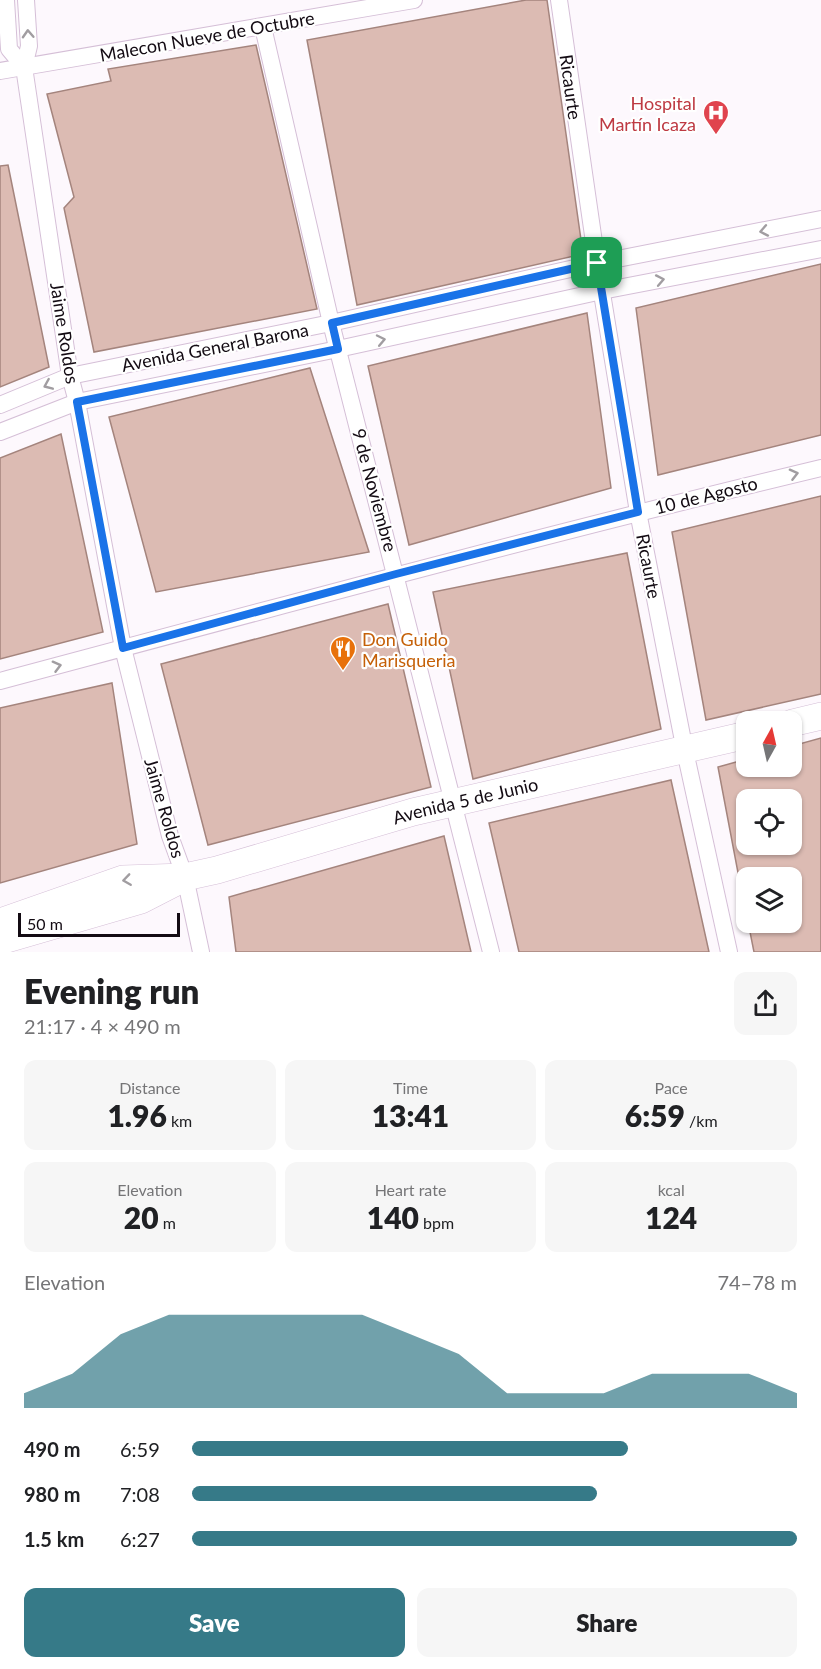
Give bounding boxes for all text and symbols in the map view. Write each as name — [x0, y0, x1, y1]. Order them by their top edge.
street label: Malecon Nueve de Octubre — [98, 6, 316, 66]
one-way arrow — [21, 29, 34, 38]
street label: Ricaurte — [556, 53, 586, 121]
place label: Hospital Martín Icaza — [599, 92, 696, 135]
hospital icon: Hospital Martín Icaza — [701, 98, 731, 136]
one-way arrow — [759, 224, 769, 237]
pin — [571, 237, 622, 288]
icon: arrive — [580, 246, 613, 279]
one-way arrow — [655, 274, 665, 287]
street label: Jaime Roldos — [46, 281, 84, 386]
street label: Avenida General Barona — [120, 318, 310, 376]
one-way arrow — [376, 334, 386, 347]
one-way arrow — [43, 378, 54, 390]
street label: 9 de Noviembre — [348, 426, 402, 554]
one-way arrow — [789, 469, 799, 482]
street label: 10 de Agosto — [652, 472, 760, 518]
street label: Ricaurte — [632, 532, 666, 600]
place label: Don Guido Marisqueria — [362, 628, 456, 671]
restaurant icon: Don Guido Marisqueria — [328, 634, 358, 672]
one-way arrow — [51, 660, 61, 673]
north arrow — [736, 711, 802, 777]
map controls — [736, 711, 802, 933]
street label: Jaime Roldos — [140, 756, 190, 861]
street label: Avenida 5 de Junio — [390, 773, 540, 828]
button: locate — [736, 789, 802, 855]
button: layers — [736, 867, 802, 933]
one-way arrow — [122, 873, 132, 885]
scale bar — [18, 910, 180, 938]
text: 50 m — [27, 914, 63, 933]
text: Evening run — [24, 971, 199, 1011]
button: share — [734, 972, 797, 1035]
text: 21:17 · 4 × 490 m — [24, 1014, 181, 1038]
text: Distance — [119, 1078, 181, 1097]
text: Time — [393, 1078, 428, 1097]
text: Pace — [655, 1078, 688, 1097]
text: 1.96 — [107, 1097, 167, 1133]
text: 13:41 — [372, 1097, 449, 1133]
text: 6:59 — [625, 1097, 685, 1133]
text: km — [167, 1111, 192, 1130]
text: /km — [685, 1111, 718, 1130]
text: Elevation — [117, 1180, 182, 1199]
text: Heart rate — [375, 1180, 446, 1199]
text: kcal — [658, 1180, 685, 1199]
text: 20 — [124, 1199, 159, 1235]
text: 140 — [367, 1199, 419, 1235]
text: 124 — [645, 1199, 697, 1235]
text: m — [159, 1213, 176, 1232]
text: bpm — [419, 1213, 454, 1232]
text: Elevation — [24, 1270, 105, 1294]
text: 74–78 m — [717, 1270, 797, 1294]
text: 490 m — [24, 1437, 80, 1461]
text: 6:59 — [120, 1437, 160, 1461]
text: 980 m — [24, 1482, 80, 1506]
text: 7:08 — [120, 1482, 160, 1506]
text: 1.5 km — [24, 1527, 84, 1551]
text: 6:27 — [120, 1527, 160, 1551]
button: Save — [24, 1588, 405, 1657]
button: Share — [417, 1588, 797, 1657]

